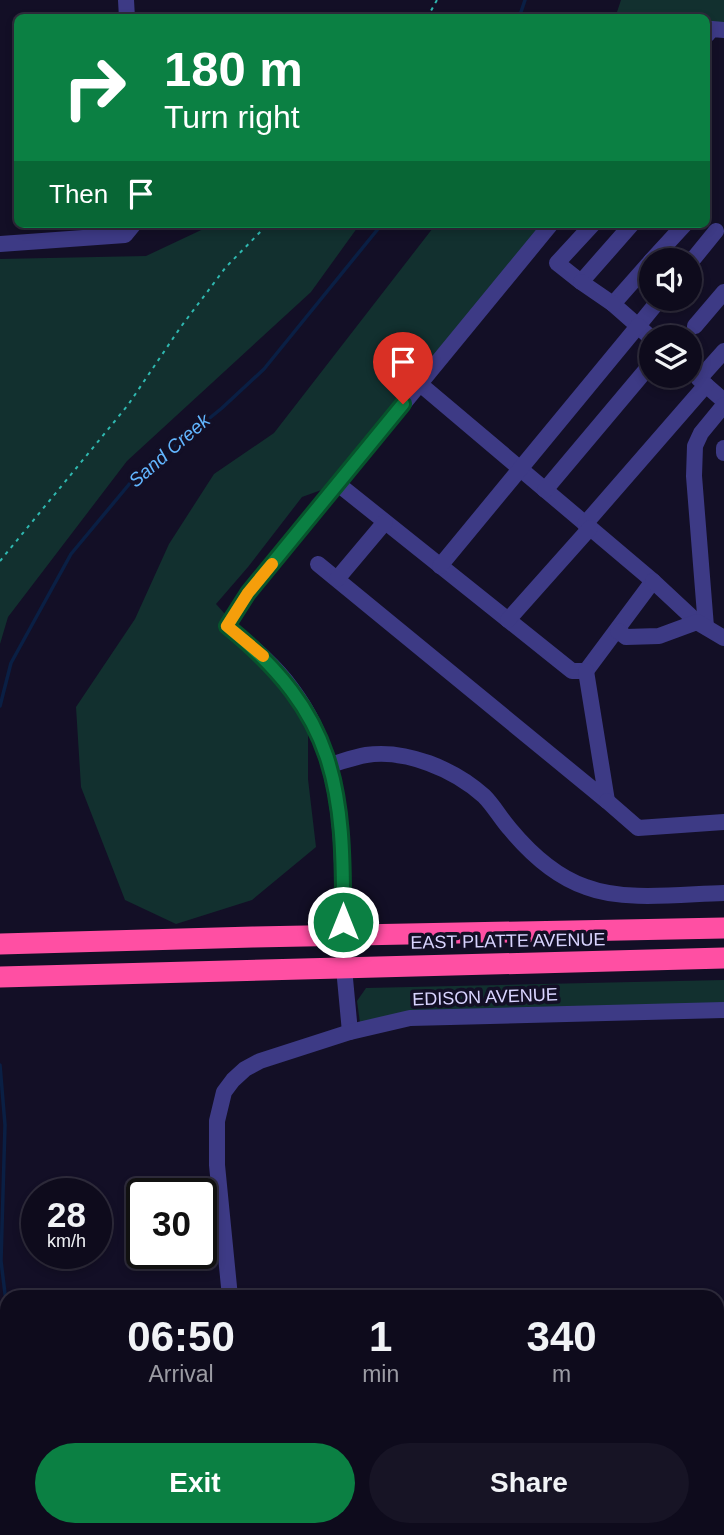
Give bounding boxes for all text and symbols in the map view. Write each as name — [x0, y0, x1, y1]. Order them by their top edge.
icon: right — [49, 42, 140, 133]
text: 180 m — [164, 42, 303, 96]
text: Turn right — [164, 99, 300, 135]
icon: arrive — [122, 175, 160, 213]
text: Then — [49, 179, 108, 209]
map controls — [639, 248, 702, 388]
button: sound — [639, 248, 702, 311]
button: layers — [639, 325, 702, 388]
pin — [373, 332, 433, 404]
icon: arrive — [384, 343, 422, 381]
water label: Sand Creek — [125, 409, 215, 491]
position arrow — [306, 885, 380, 959]
street label: EAST PLATTE AVENUE — [410, 929, 606, 953]
street label: EDISON AVENUE — [412, 984, 558, 1010]
speed limit sign: 30 — [126, 1178, 217, 1269]
text: 28 — [47, 1195, 86, 1234]
text: km/h — [47, 1231, 86, 1251]
text: 06:50 — [127, 1313, 235, 1360]
text: 1 — [369, 1313, 392, 1360]
text: 340 — [527, 1313, 597, 1360]
text: Arrival — [148, 1361, 214, 1387]
text: min — [362, 1361, 399, 1387]
text: m — [552, 1361, 571, 1387]
button: Exit — [35, 1443, 355, 1523]
button: Share — [369, 1443, 689, 1523]

